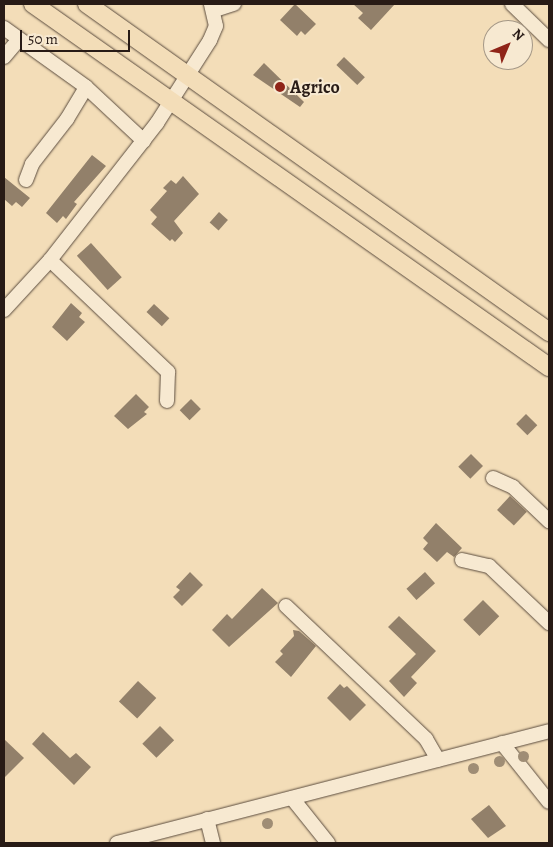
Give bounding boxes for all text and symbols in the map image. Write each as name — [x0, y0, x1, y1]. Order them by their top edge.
scale bar — [22, 20, 132, 52]
north arrow — [483, 20, 533, 70]
text: N — [508, 24, 529, 45]
text: 50 m — [28, 29, 58, 49]
place label: Agrico — [290, 76, 340, 98]
marker: Agrico — [274, 81, 286, 93]

